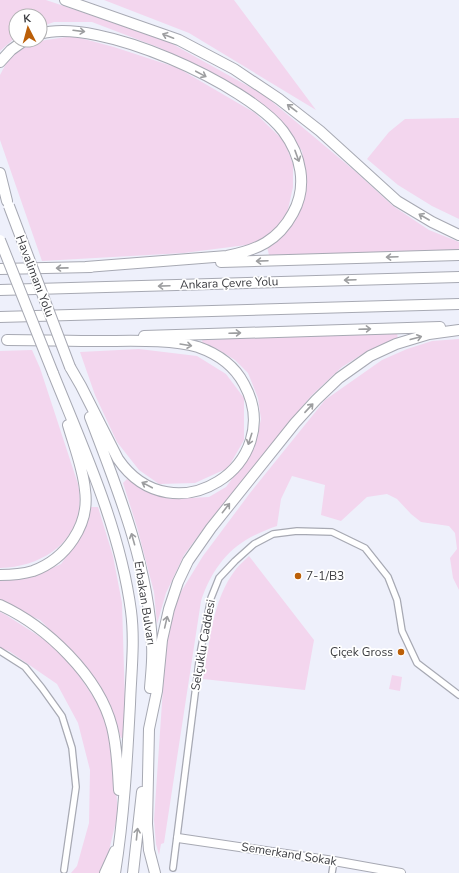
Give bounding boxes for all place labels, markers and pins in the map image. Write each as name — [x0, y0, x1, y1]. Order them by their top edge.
place label: 7-1/B3 — [306, 568, 344, 584]
marker: 7-1/B3 — [293, 571, 303, 581]
place label: Çiçek Gross — [330, 644, 393, 660]
marker: Çiçek Gross — [396, 647, 406, 657]

